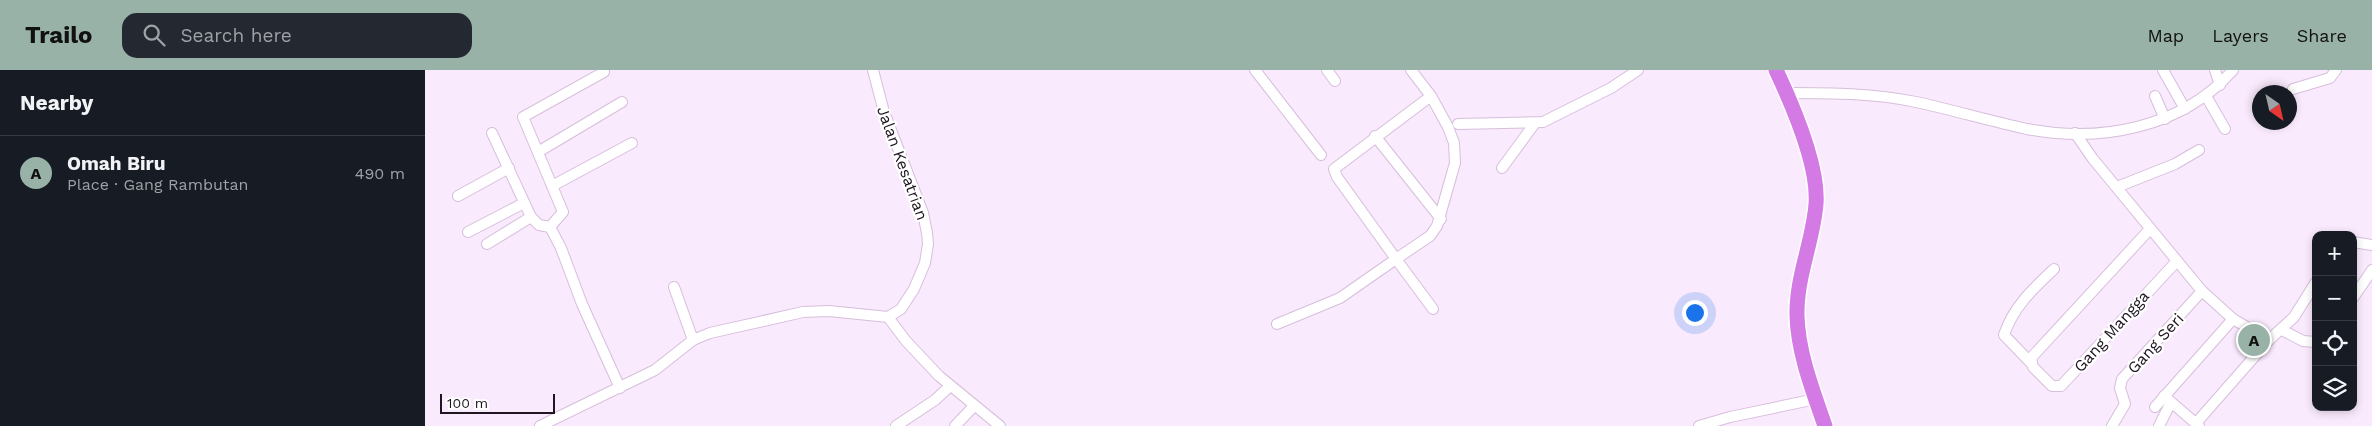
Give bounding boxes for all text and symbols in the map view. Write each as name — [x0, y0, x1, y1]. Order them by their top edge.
search box — [122, 13, 472, 58]
text: Trailo — [25, 21, 92, 49]
icon: search — [140, 21, 168, 49]
text: Search here — [180, 24, 292, 47]
text: Map — [2147, 25, 2184, 46]
text: Layers — [2212, 25, 2269, 46]
text: Share — [2297, 25, 2347, 46]
north arrow — [2252, 85, 2297, 130]
text: Nearby — [20, 90, 93, 115]
street label: Jalan Kesatrian — [873, 104, 932, 223]
text: Omah Biru — [67, 152, 166, 175]
text: A — [31, 164, 41, 183]
text: 490 m — [355, 164, 405, 183]
text: Place · Gang Rambutan — [67, 175, 248, 194]
map controls — [2312, 231, 2357, 411]
button: + — [2312, 231, 2357, 276]
button: − — [2312, 276, 2357, 321]
street label: Gang Mangga — [2070, 287, 2153, 376]
your location — [1682, 300, 1708, 326]
street label: Gang Seri — [2123, 309, 2187, 377]
pin: A — [2238, 321, 2270, 359]
button: locate — [2312, 321, 2357, 366]
button: layers — [2312, 366, 2357, 411]
scale bar — [440, 391, 555, 414]
text: 100 m — [447, 395, 488, 411]

